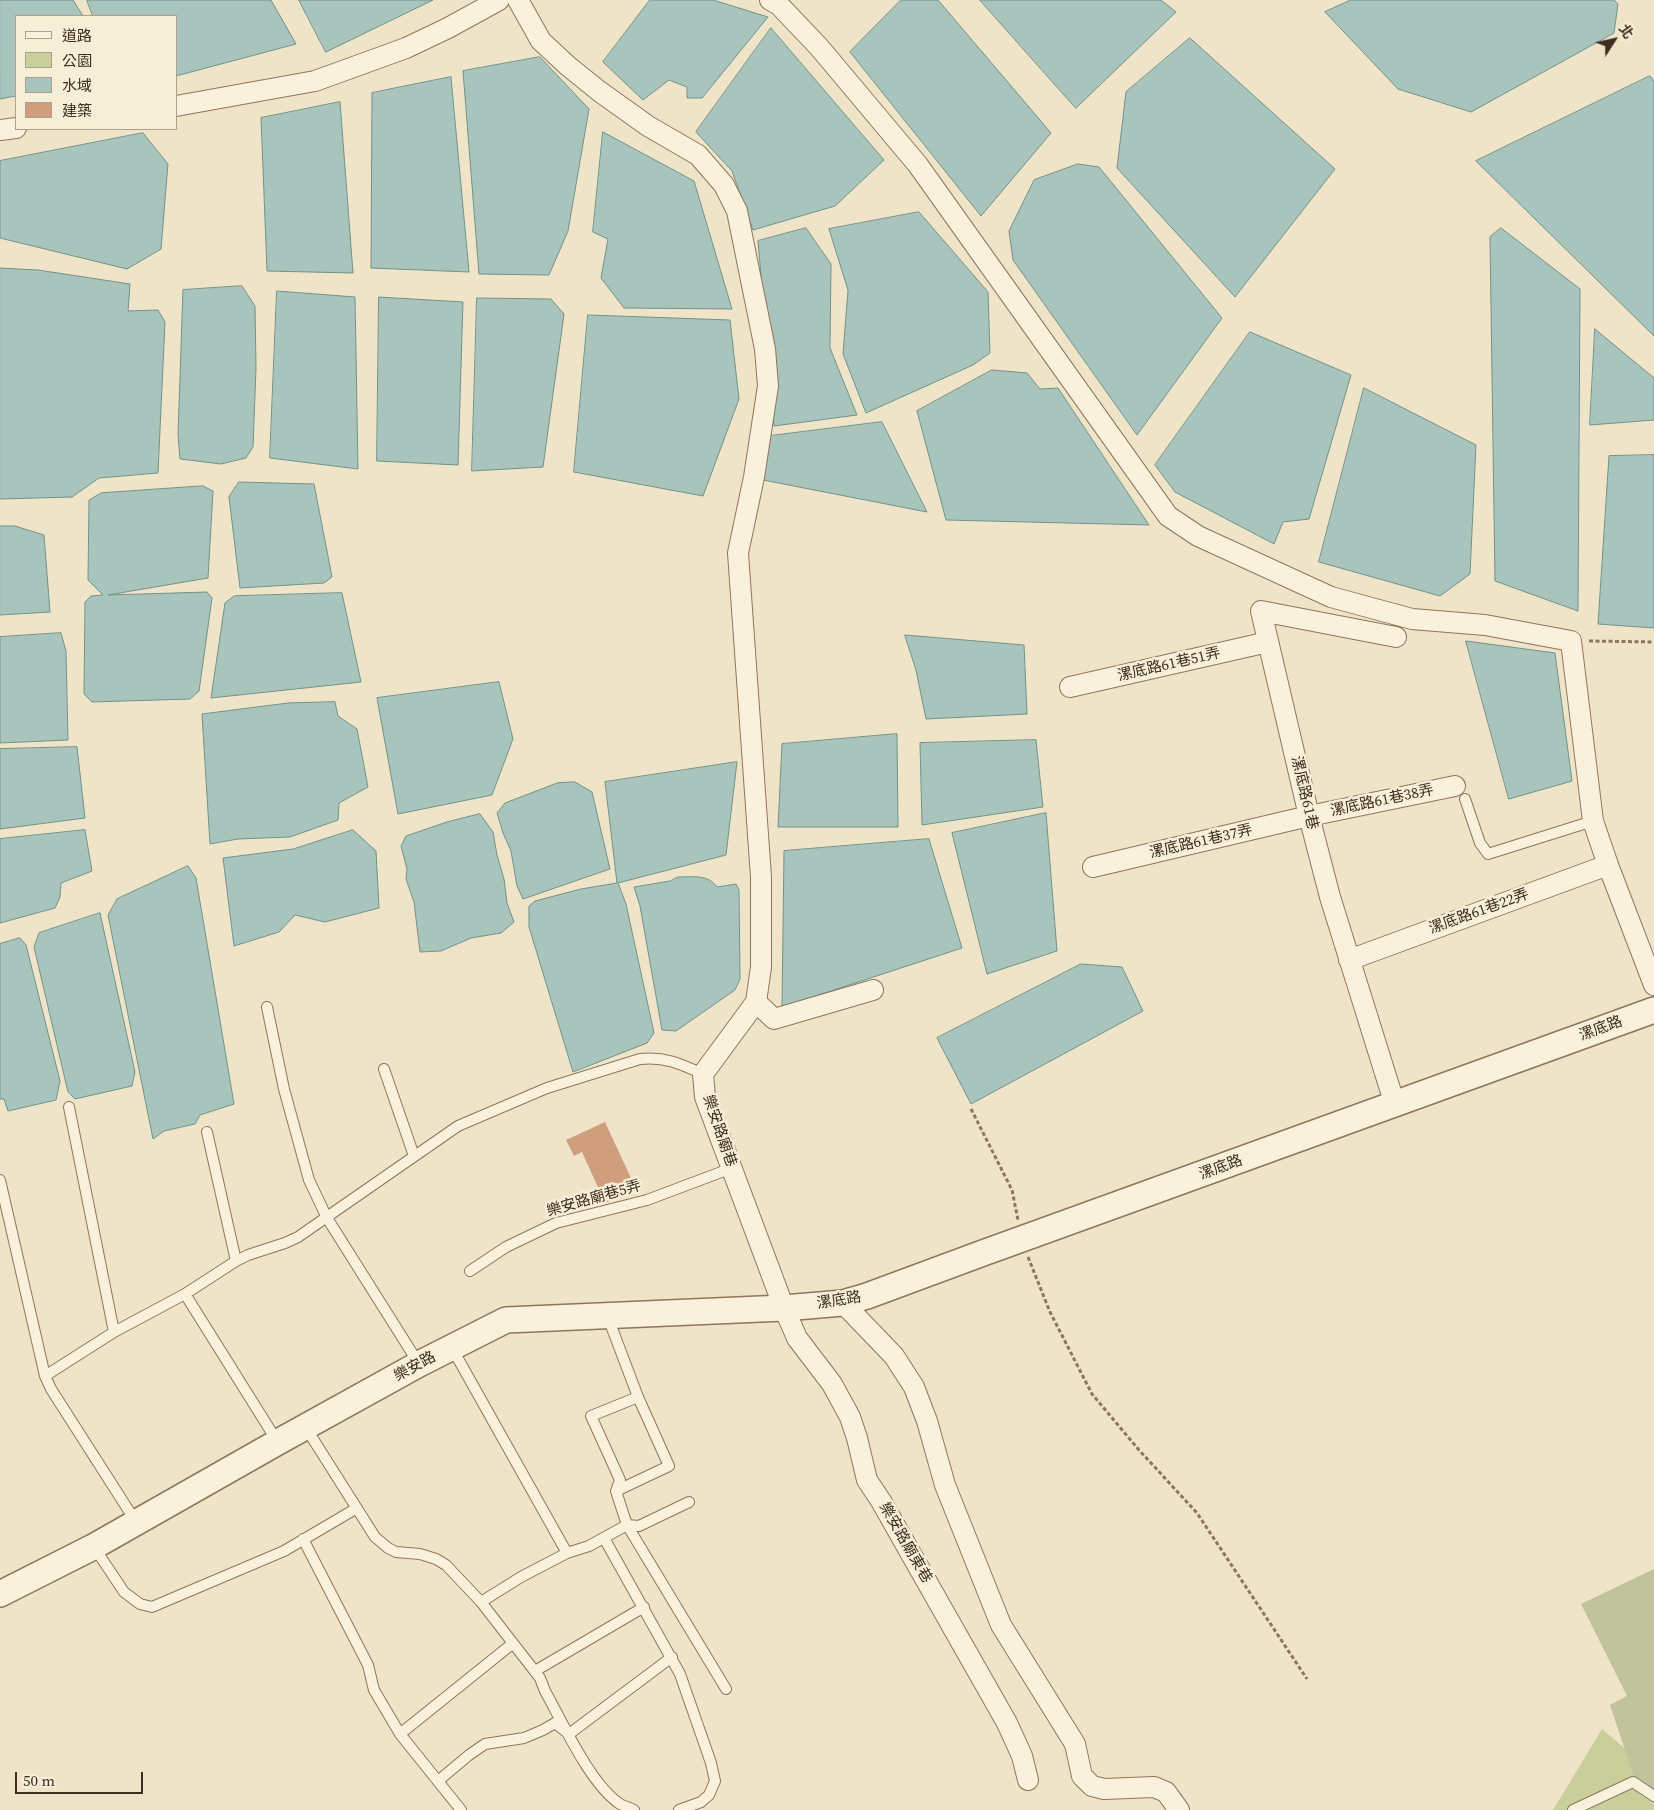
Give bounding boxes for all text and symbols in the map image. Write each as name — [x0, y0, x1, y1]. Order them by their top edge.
legend — [15, 15, 178, 130]
north arrow — [1589, 15, 1639, 65]
text: 北 — [1614, 20, 1638, 43]
text: 道路 — [62, 25, 92, 46]
text: 公園 — [62, 50, 92, 71]
text: 水域 — [62, 75, 92, 96]
text: 建築 — [62, 100, 92, 121]
street label: 漯底路61巷51弄 — [1116, 644, 1222, 686]
street label: 漯底路61巷 — [1287, 754, 1321, 832]
street label: 漯底路61巷38弄 — [1329, 781, 1435, 821]
street label: 漯底路61巷37弄 — [1148, 821, 1254, 863]
street label: 漯底路61巷22弄 — [1427, 886, 1531, 938]
street label: 漯底路 — [1577, 1013, 1625, 1045]
street label: 樂安路廟巷 — [698, 1093, 740, 1169]
street label: 漯底路 — [1197, 1152, 1245, 1184]
street label: 樂安路廟巷5弄 — [545, 1177, 643, 1221]
street label: 漯底路 — [815, 1289, 863, 1313]
street label: 樂安路 — [391, 1348, 439, 1386]
street label: 樂安路廟東巷 — [875, 1500, 935, 1586]
scale bar — [18, 1762, 145, 1794]
text: 50 m — [23, 1770, 55, 1791]

